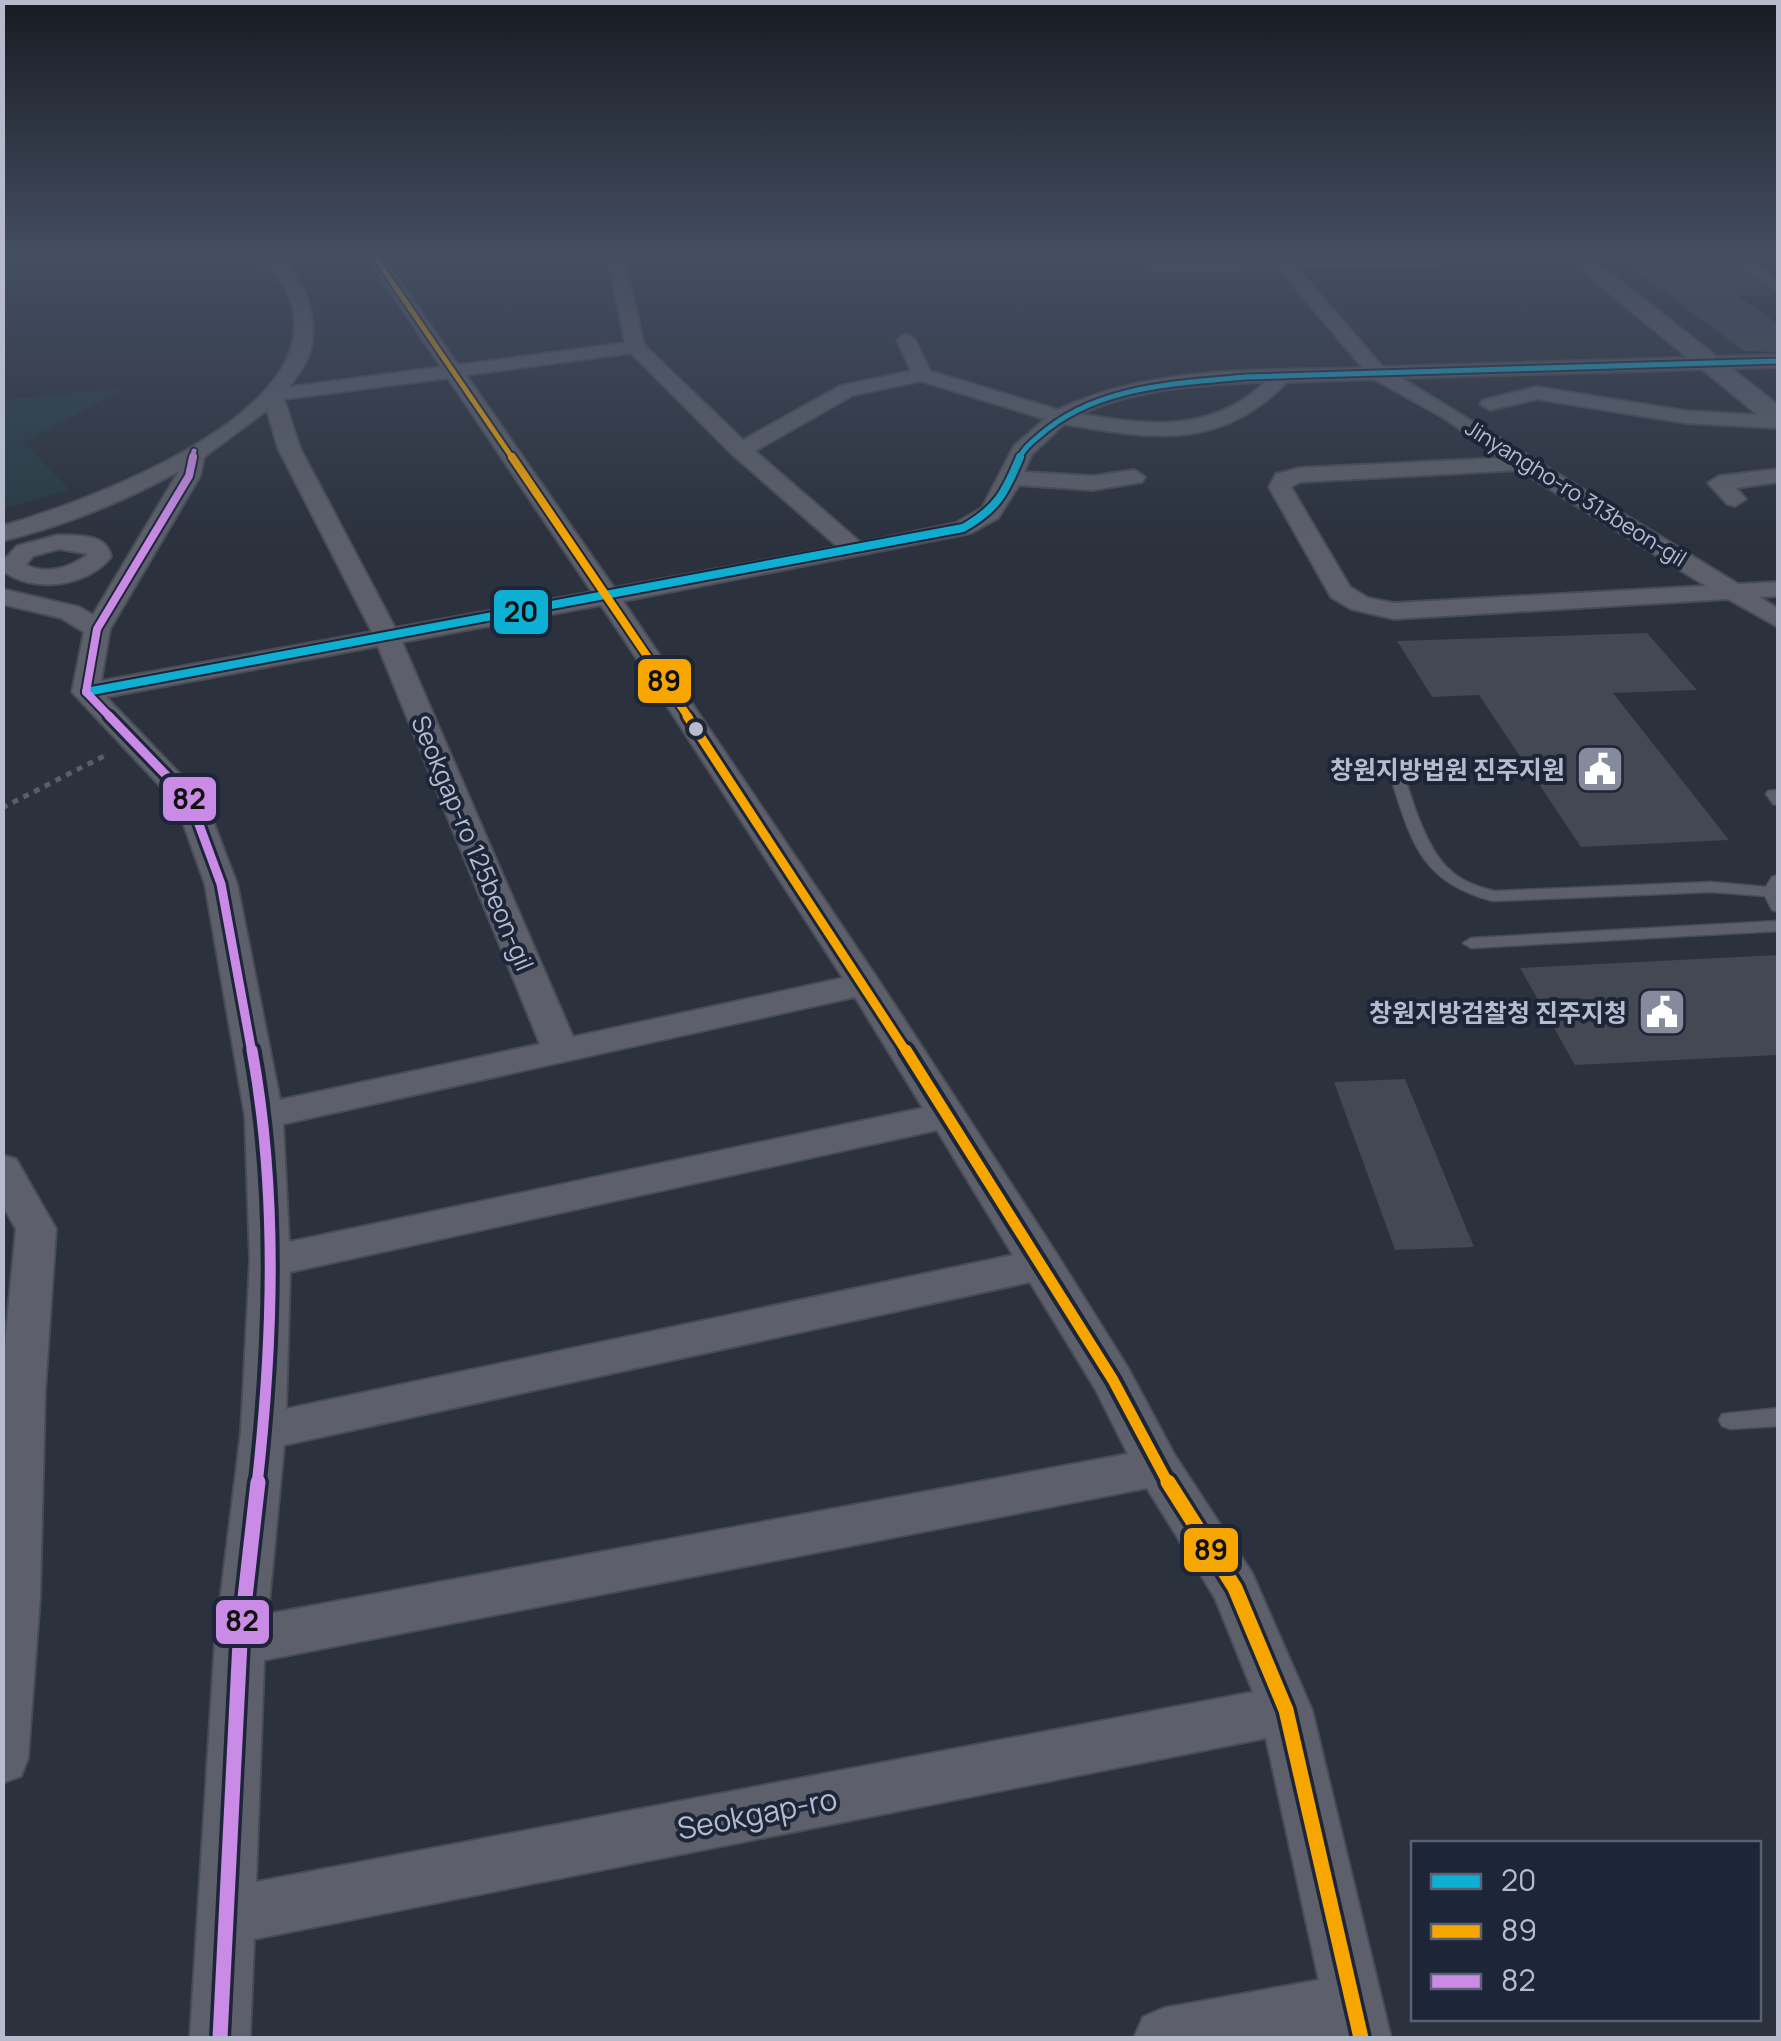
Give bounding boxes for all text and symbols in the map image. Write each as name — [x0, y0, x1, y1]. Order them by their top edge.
street label: Jinyangho-ro 313beon-gil — [1460, 413, 1692, 573]
line badge: 20 — [492, 588, 550, 636]
text: 20 — [503, 592, 539, 630]
line badge: 89 — [636, 657, 693, 705]
text: 89 — [647, 661, 681, 699]
street label: Seokgap-ro 125beon-gil — [403, 710, 543, 976]
unlabelled marker — [686, 719, 706, 739]
public building icon: 창원지방법원 진주지원 — [1574, 743, 1626, 795]
place label: 창원지방법원 진주지원 — [1330, 752, 1565, 787]
line badge: 82 — [161, 775, 218, 823]
text: 82 — [172, 779, 206, 817]
public building icon: 창원지방검찰청 진주지청 — [1636, 986, 1688, 1038]
place label: 창원지방검찰청 진주지청 — [1369, 995, 1627, 1030]
line badge: 89 — [1182, 1526, 1240, 1574]
text: 89 — [1194, 1530, 1228, 1568]
line badge: 82 — [214, 1598, 271, 1646]
text: 82 — [225, 1601, 259, 1639]
street label: Seokgap-ro — [674, 1777, 840, 1849]
legend — [1411, 1841, 1761, 2021]
text: 20 — [1501, 1859, 1536, 1900]
text: 89 — [1501, 1909, 1537, 1950]
text: 82 — [1501, 1959, 1536, 2000]

